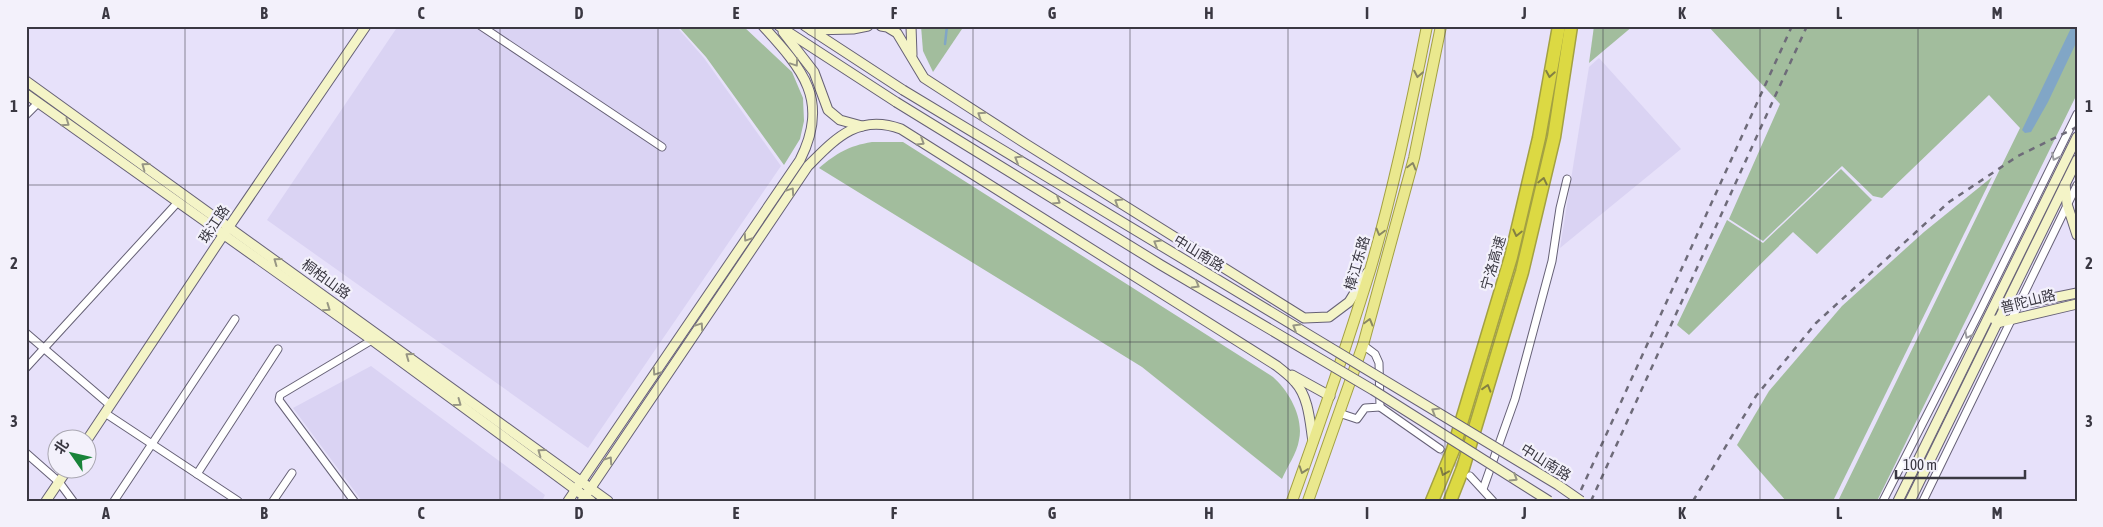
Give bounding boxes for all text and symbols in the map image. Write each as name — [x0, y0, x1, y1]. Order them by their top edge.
text: A — [101, 4, 110, 22]
text: B — [260, 4, 268, 22]
text: C — [417, 4, 425, 22]
text: D — [575, 4, 584, 22]
text: E — [733, 4, 740, 22]
text: F — [891, 4, 898, 22]
text: G — [1048, 4, 1057, 22]
text: H — [1204, 4, 1214, 22]
text: I — [1365, 4, 1369, 22]
text: J — [1520, 4, 1527, 22]
text: K — [1678, 4, 1686, 22]
text: L — [1836, 4, 1843, 22]
text: M — [1992, 4, 2002, 22]
one-way arrow — [789, 57, 798, 67]
one-way arrow — [1413, 70, 1423, 79]
one-way arrow — [1546, 70, 1556, 79]
text: 1 — [10, 97, 18, 115]
text: 1 — [2085, 97, 2093, 115]
one-way arrow — [977, 112, 987, 121]
one-way arrow — [60, 117, 70, 126]
one-way arrow — [916, 136, 925, 146]
one-way arrow — [2051, 152, 2061, 161]
one-way arrow — [1014, 156, 1023, 166]
one-way arrow — [1406, 161, 1417, 170]
one-way arrow — [142, 163, 151, 172]
one-way arrow — [1537, 176, 1548, 185]
one-way arrow — [785, 187, 794, 197]
one-way arrow — [1051, 194, 1060, 204]
one-way arrow — [1115, 199, 1124, 208]
street label: 珠江路 — [196, 202, 232, 246]
one-way arrow — [1375, 228, 1386, 237]
one-way arrow — [1512, 229, 1523, 238]
one-way arrow — [744, 232, 753, 241]
street label: 中山南路 — [1171, 232, 1227, 274]
street label: 樟江东路 — [1342, 234, 1372, 292]
street label: 宁洛高速 — [1478, 234, 1508, 292]
one-way arrow — [1153, 240, 1162, 249]
text: 2 — [10, 254, 18, 272]
text: 2 — [2085, 254, 2093, 272]
street label: 桐柏山路 — [299, 256, 353, 302]
one-way arrow — [273, 258, 283, 267]
one-way arrow — [1190, 279, 1199, 289]
street label: 普陀山路 — [1999, 286, 2057, 316]
one-way arrow — [321, 302, 331, 311]
one-way arrow — [1364, 319, 1374, 327]
one-way arrow — [694, 322, 703, 331]
one-way arrow — [1293, 324, 1302, 333]
one-way arrow — [1964, 330, 1974, 339]
one-way arrow — [405, 353, 415, 362]
one-way arrow — [652, 367, 662, 376]
one-way arrow — [1482, 384, 1492, 393]
one-way arrow — [453, 397, 462, 406]
one-way arrow — [1432, 407, 1441, 417]
text: 3 — [10, 412, 18, 430]
text: 3 — [2085, 412, 2093, 430]
north arrow — [48, 430, 98, 480]
text: 北 — [51, 436, 72, 457]
street label: 中山南路 — [1518, 440, 1574, 484]
scale bar — [1896, 447, 2024, 479]
one-way arrow — [538, 449, 547, 457]
one-way arrow — [603, 456, 612, 466]
text: 100 m — [1903, 456, 1937, 473]
one-way arrow — [1299, 465, 1309, 474]
one-way arrow — [1439, 467, 1450, 476]
one-way arrow — [1509, 472, 1518, 481]
text: A — [101, 504, 110, 522]
text: B — [260, 504, 268, 522]
text: C — [417, 504, 425, 522]
text: D — [575, 504, 584, 522]
text: E — [733, 504, 740, 522]
text: F — [891, 504, 898, 522]
text: G — [1048, 504, 1057, 522]
text: H — [1204, 504, 1214, 522]
text: I — [1365, 504, 1369, 522]
text: J — [1520, 504, 1527, 522]
text: K — [1678, 504, 1686, 522]
text: L — [1836, 504, 1843, 522]
text: M — [1992, 504, 2002, 522]

